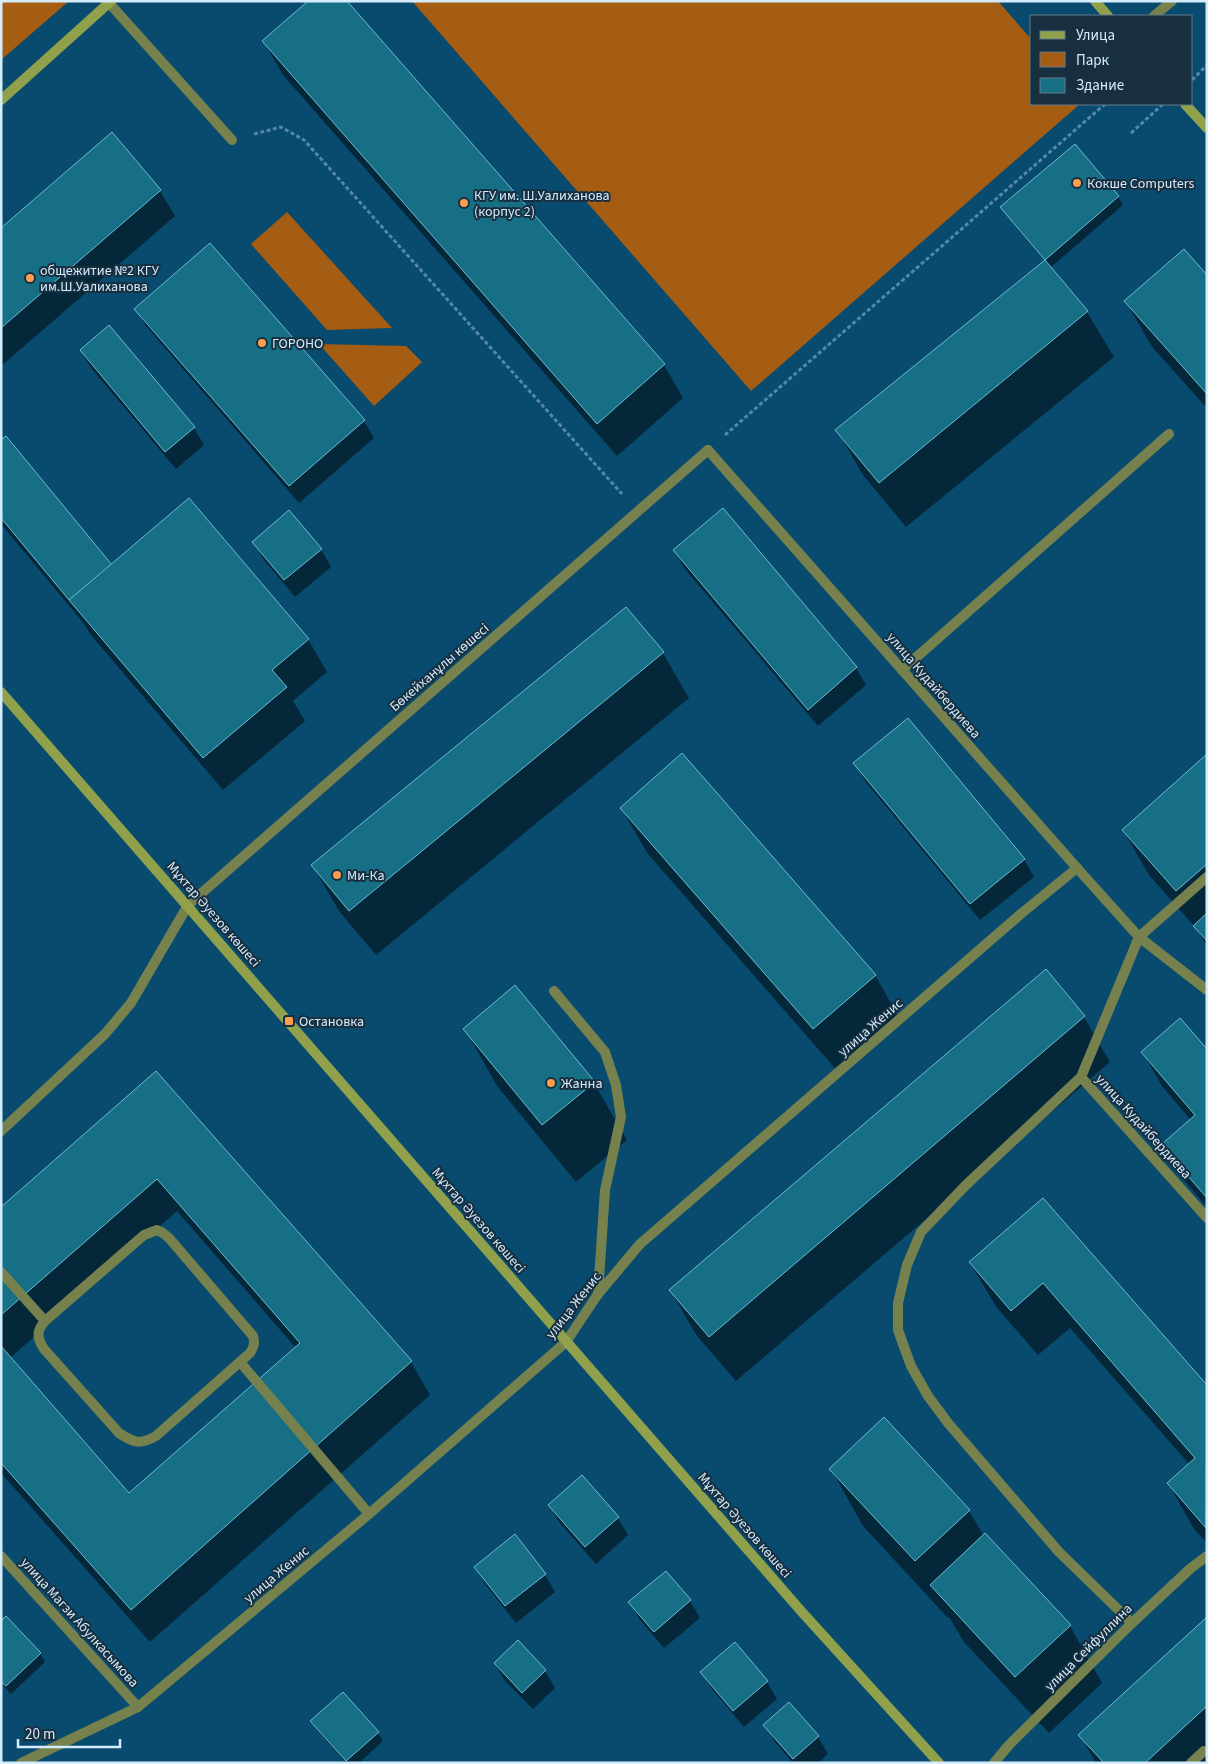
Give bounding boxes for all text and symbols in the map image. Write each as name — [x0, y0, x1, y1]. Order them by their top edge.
legend — [1030, 15, 1193, 105]
text: Улица — [1076, 25, 1115, 46]
text: Парк — [1076, 50, 1110, 71]
text: Здание — [1076, 75, 1124, 96]
place label: Кокше Computers — [1087, 174, 1195, 194]
marker: Кокше Computers — [1071, 177, 1083, 189]
place label: КГУ им. Ш.Уалиханова (корпус 2) — [474, 186, 610, 222]
marker: КГУ им. Ш.Уалиханова (корпус 2) — [458, 197, 470, 209]
place label: общежитие №2 КГУ им.Ш.Уалиханова — [40, 261, 160, 297]
marker: общежитие №2 КГУ им.Ш.Уалиханова — [24, 272, 36, 284]
place label: ГОРОНО — [272, 334, 323, 354]
marker: ГОРОНО — [256, 337, 268, 349]
street label: Бөкейханұлы көшесі — [386, 619, 494, 717]
street label: улица Кудайбердиева — [881, 628, 985, 743]
street label: Мұхтар Әуезов көшесі — [162, 857, 265, 972]
place label: Ми-Ка — [347, 866, 385, 886]
marker: Ми-Ка — [331, 869, 343, 881]
street label: улица Женис — [834, 994, 908, 1062]
place label: Остановка — [299, 1012, 364, 1032]
marker: Остановка — [283, 1015, 295, 1027]
street label: улица Кудайбердиева — [1091, 1070, 1196, 1184]
place label: Жанна — [561, 1074, 602, 1094]
marker: Жанна — [545, 1077, 557, 1089]
street label: Мұхтар Әуезов көшесі — [427, 1163, 530, 1278]
street label: улица Женис — [541, 1267, 607, 1343]
street label: Мұхтар Әуезов көшесі — [693, 1468, 796, 1583]
street label: улица Женис — [240, 1541, 314, 1608]
street label: улица Магзи Абулкасымова — [15, 1553, 143, 1692]
street label: улица Сейфуллина — [1040, 1599, 1137, 1696]
scale bar — [18, 1716, 120, 1748]
text: 20 m — [25, 1724, 55, 1745]

